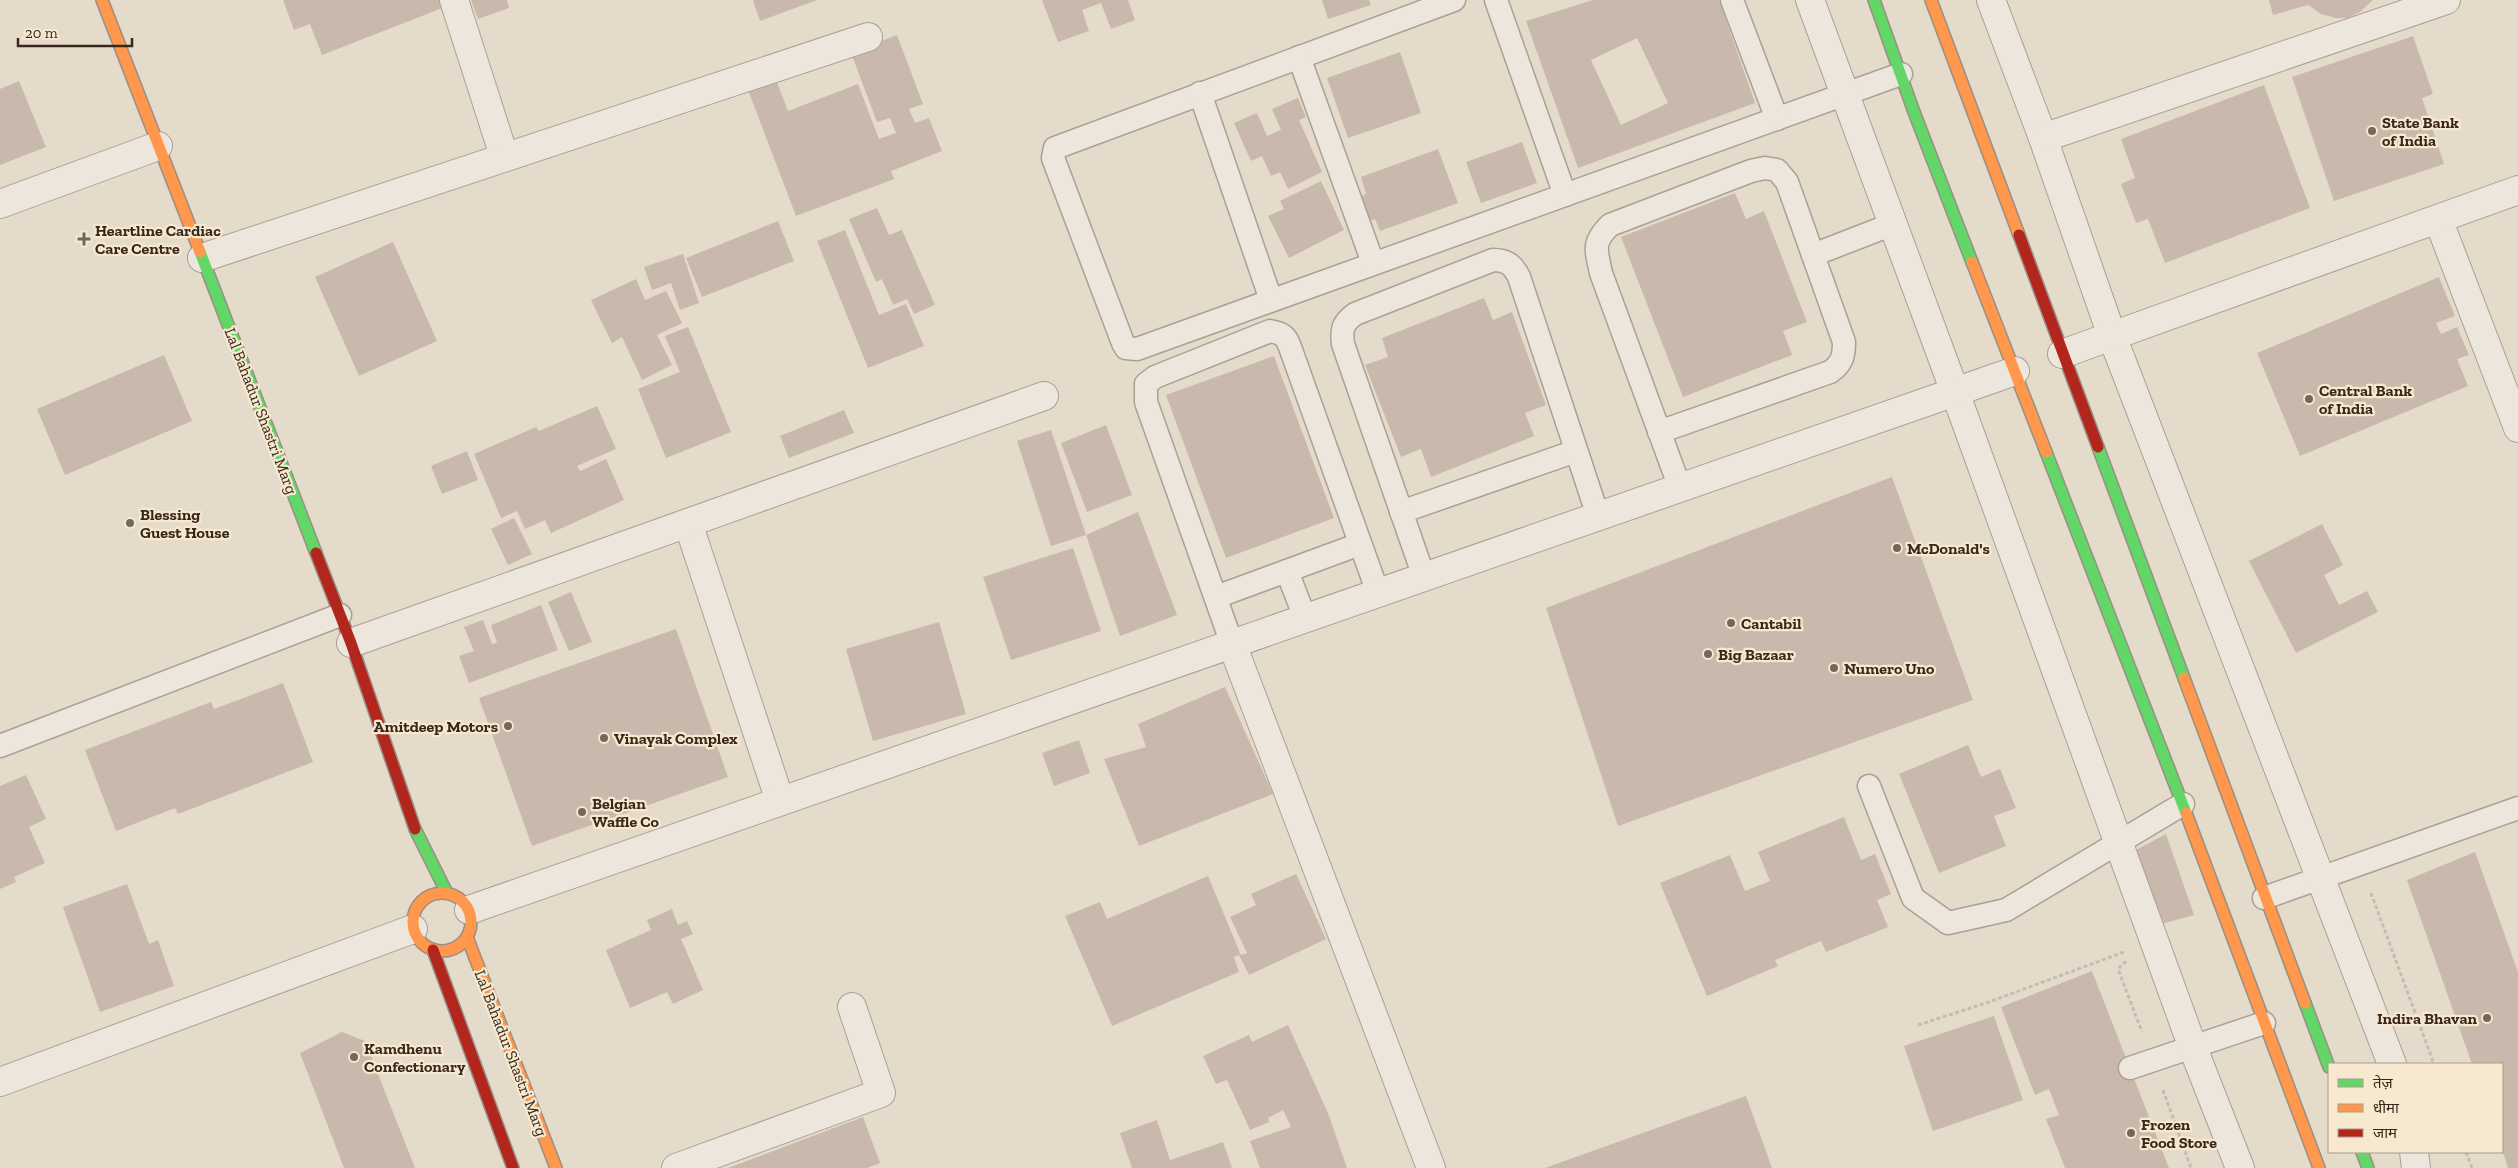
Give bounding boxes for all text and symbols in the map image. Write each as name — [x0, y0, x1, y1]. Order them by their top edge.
scale bar — [18, 15, 131, 47]
text: 20 m — [25, 24, 58, 42]
place label: State Bank of India — [2382, 113, 2459, 150]
marker: State Bank of India — [2366, 125, 2378, 137]
place label: Heartline Cardiac Care Centre — [95, 221, 221, 258]
marker: Heartline Cardiac Care Centre — [77, 232, 91, 246]
street label: Lal Bahadur Shastri Marg — [221, 325, 302, 497]
place label: Central Bank of India — [2319, 381, 2412, 418]
marker: Central Bank of India — [2303, 393, 2315, 405]
place label: Blessing Guest House — [140, 505, 230, 542]
marker: Blessing Guest House — [124, 517, 136, 529]
place label: McDonald's — [1907, 539, 1990, 558]
marker: McDonald's — [1891, 542, 1903, 554]
place label: Cantabil — [1741, 614, 1802, 633]
marker: Cantabil — [1725, 617, 1737, 629]
place label: Big Bazaar — [1718, 645, 1794, 664]
marker: Big Bazaar — [1702, 648, 1714, 660]
place label: Numero Uno — [1844, 659, 1935, 678]
marker: Numero Uno — [1828, 662, 1840, 674]
place label: Amitdeep Motors — [374, 717, 498, 736]
marker: Amitdeep Motors — [502, 720, 514, 732]
place label: Vinayak Complex — [614, 729, 738, 748]
marker: Vinayak Complex — [598, 732, 610, 744]
place label: Belgian Waffle Co — [592, 794, 659, 831]
marker: Belgian Waffle Co — [576, 806, 588, 818]
street label: Lal Bahadur Shastri Marg — [471, 967, 552, 1139]
place label: Indira Bhavan — [2377, 1009, 2477, 1028]
marker: Indira Bhavan — [2481, 1012, 2493, 1024]
place label: Kamdhenu Confectionary — [364, 1039, 466, 1076]
marker: Kamdhenu Confectionary — [348, 1051, 360, 1063]
legend — [2328, 1063, 2503, 1153]
text: तेज़ — [2373, 1074, 2394, 1092]
text: धीमा — [2373, 1099, 2400, 1117]
place label: Frozen Food Store — [2141, 1115, 2217, 1152]
text: जाम — [2373, 1124, 2398, 1142]
marker: Frozen Food Store — [2125, 1127, 2137, 1139]

